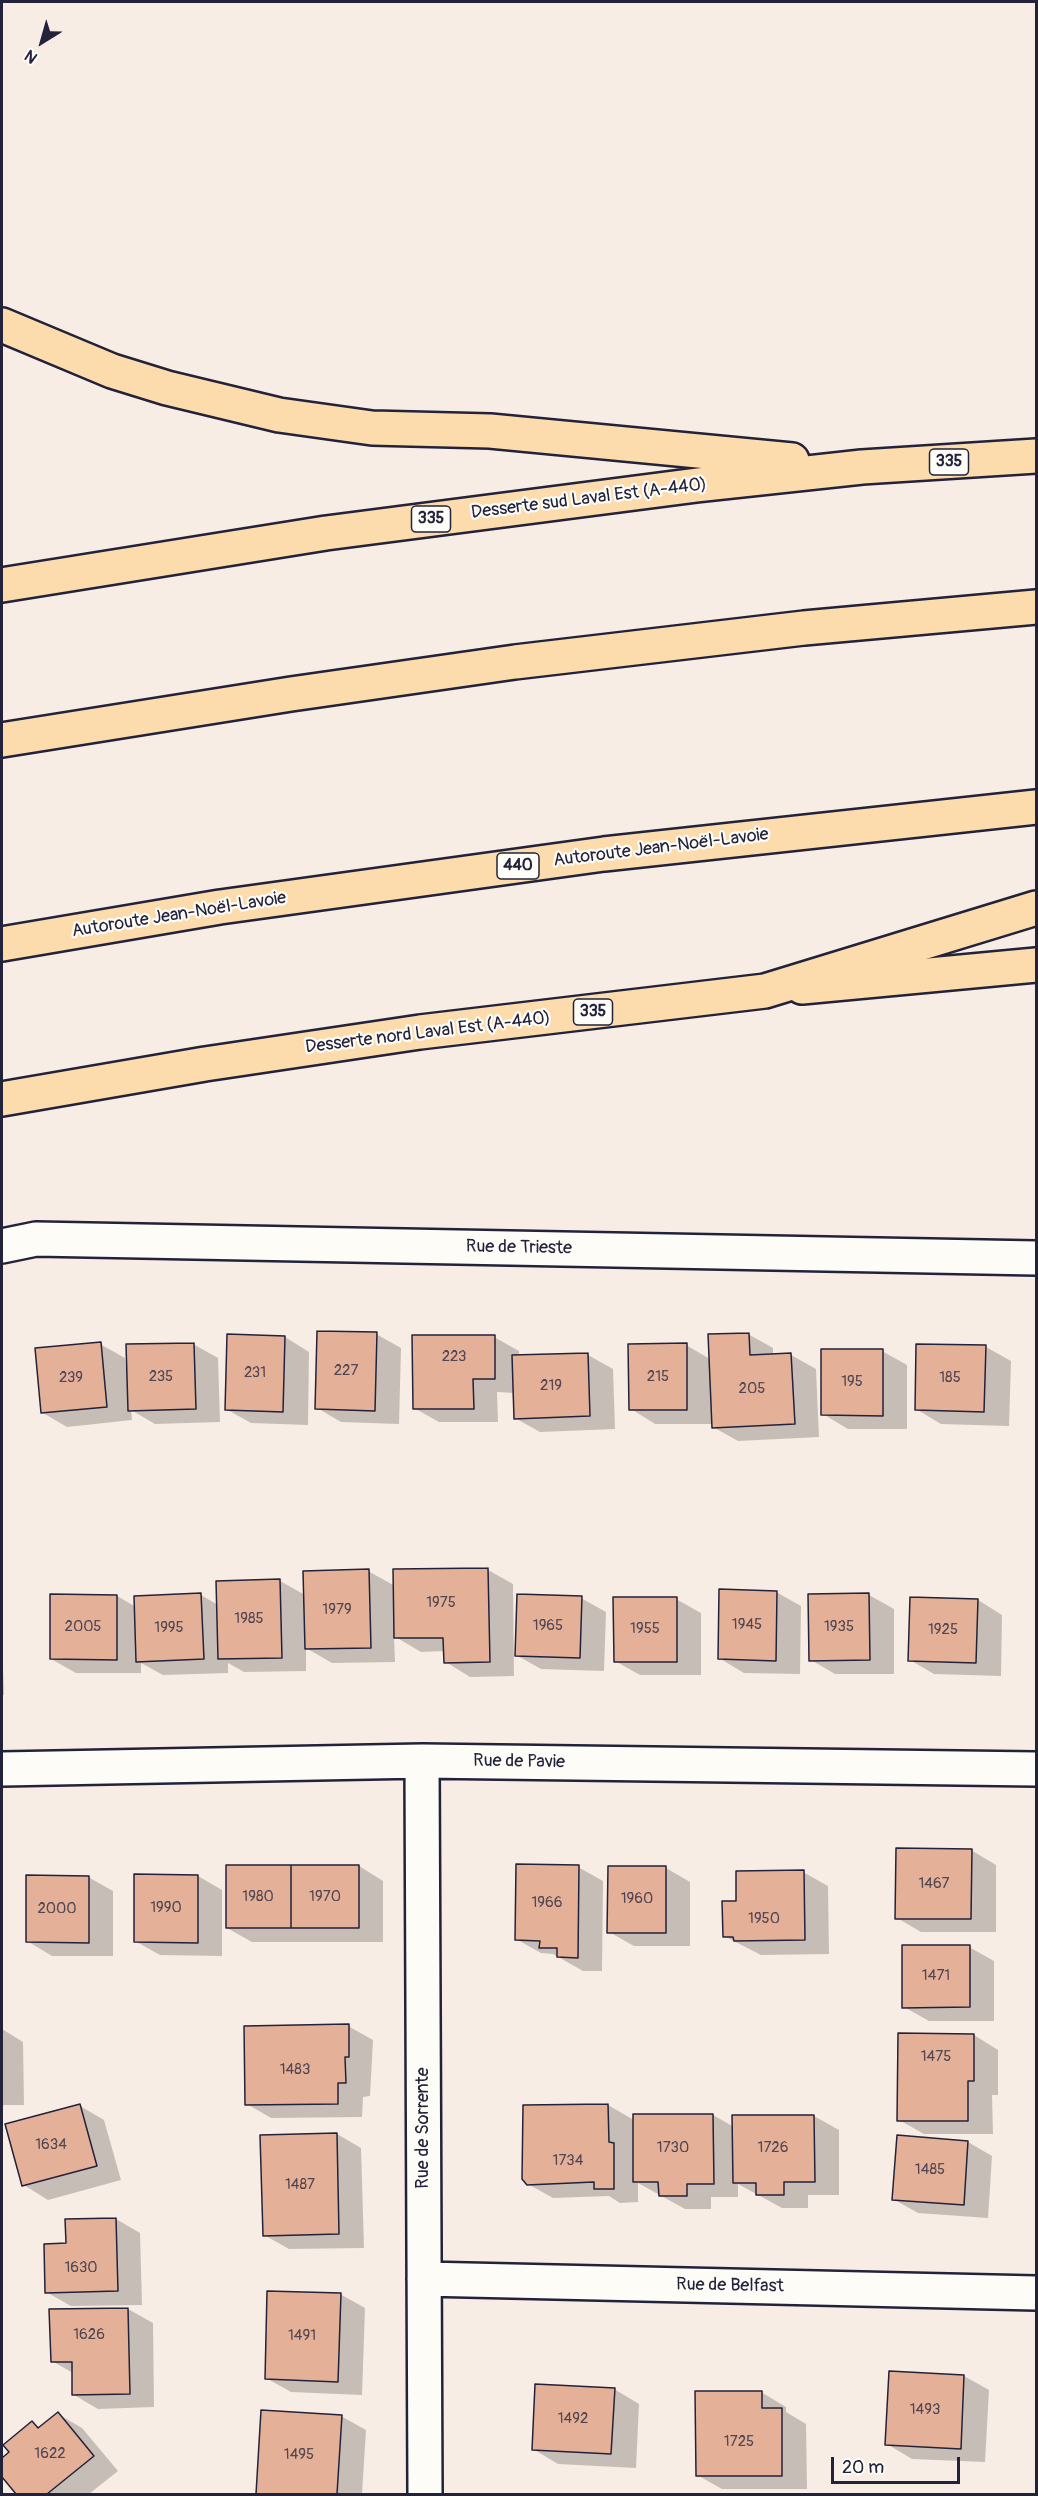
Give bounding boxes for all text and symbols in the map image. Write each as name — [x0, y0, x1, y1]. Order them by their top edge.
north arrow — [12, 12, 72, 72]
text: N — [21, 45, 42, 68]
road number: 335 — [930, 449, 968, 475]
street label: Desserte sud Laval Est (A-440) — [470, 474, 708, 524]
road number: 335 — [412, 506, 450, 532]
street label: Autoroute Jean-Noël-Lavoie — [552, 824, 770, 872]
road number: 440 — [497, 853, 539, 879]
street label: Autoroute Jean-Noël-Lavoie — [70, 887, 288, 943]
road number: 335 — [574, 999, 612, 1025]
street label: Desserte nord Laval Est (A-440) — [304, 1007, 552, 1059]
street label: Rue de Trieste — [466, 1236, 572, 1260]
house number: 223 — [442, 1348, 466, 1366]
house number: 227 — [334, 1362, 358, 1380]
house number: 231 — [244, 1364, 266, 1382]
house number: 235 — [149, 1368, 173, 1386]
house number: 215 — [647, 1368, 669, 1386]
house number: 239 — [59, 1369, 83, 1387]
house number: 185 — [939, 1369, 961, 1387]
house number: 195 — [841, 1373, 863, 1391]
house number: 219 — [540, 1377, 562, 1395]
house number: 205 — [739, 1380, 765, 1398]
house number: 1975 — [426, 1594, 456, 1612]
house number: 1979 — [322, 1601, 352, 1619]
house number: 1985 — [234, 1610, 264, 1628]
house number: 1945 — [732, 1616, 762, 1634]
house number: 1965 — [533, 1617, 563, 1635]
house number: 2005 — [64, 1618, 102, 1636]
house number: 1935 — [824, 1618, 854, 1636]
house number: 1995 — [154, 1619, 184, 1637]
house number: 1955 — [630, 1620, 660, 1638]
house number: 1925 — [928, 1621, 958, 1639]
street label: Rue de Pavie — [473, 1750, 565, 1774]
house number: 1467 — [918, 1875, 950, 1893]
house number: 1980 — [242, 1888, 274, 1906]
house number: 1970 — [309, 1888, 341, 1906]
house number: 1960 — [621, 1890, 653, 1908]
house number: 1966 — [531, 1894, 563, 1912]
house number: 1990 — [150, 1899, 182, 1917]
house number: 2000 — [37, 1900, 77, 1918]
house number: 1950 — [748, 1910, 780, 1928]
house number: 1471 — [922, 1967, 950, 1985]
house number: 1475 — [921, 2048, 951, 2066]
house number: 1483 — [280, 2061, 310, 2079]
street label: Rue de Sorrente — [412, 2067, 434, 2189]
house number: 1634 — [35, 2136, 67, 2154]
house number: 1730 — [657, 2139, 689, 2157]
house number: 1726 — [758, 2139, 788, 2157]
house number: 1734 — [553, 2152, 583, 2170]
house number: 1485 — [915, 2161, 945, 2179]
house number: 1487 — [285, 2176, 315, 2194]
house number: 1630 — [64, 2259, 98, 2277]
street label: Rue de Belfast — [676, 2274, 784, 2298]
house number: 1626 — [73, 2326, 105, 2344]
house number: 1491 — [288, 2327, 316, 2345]
house number: 1493 — [910, 2401, 940, 2419]
house number: 1492 — [558, 2410, 588, 2428]
house number: 1725 — [724, 2433, 754, 2451]
house number: 1622 — [34, 2445, 66, 2463]
scale bar — [834, 2445, 963, 2483]
house number: 1495 — [284, 2446, 314, 2464]
text: 20 m — [842, 2456, 884, 2479]

